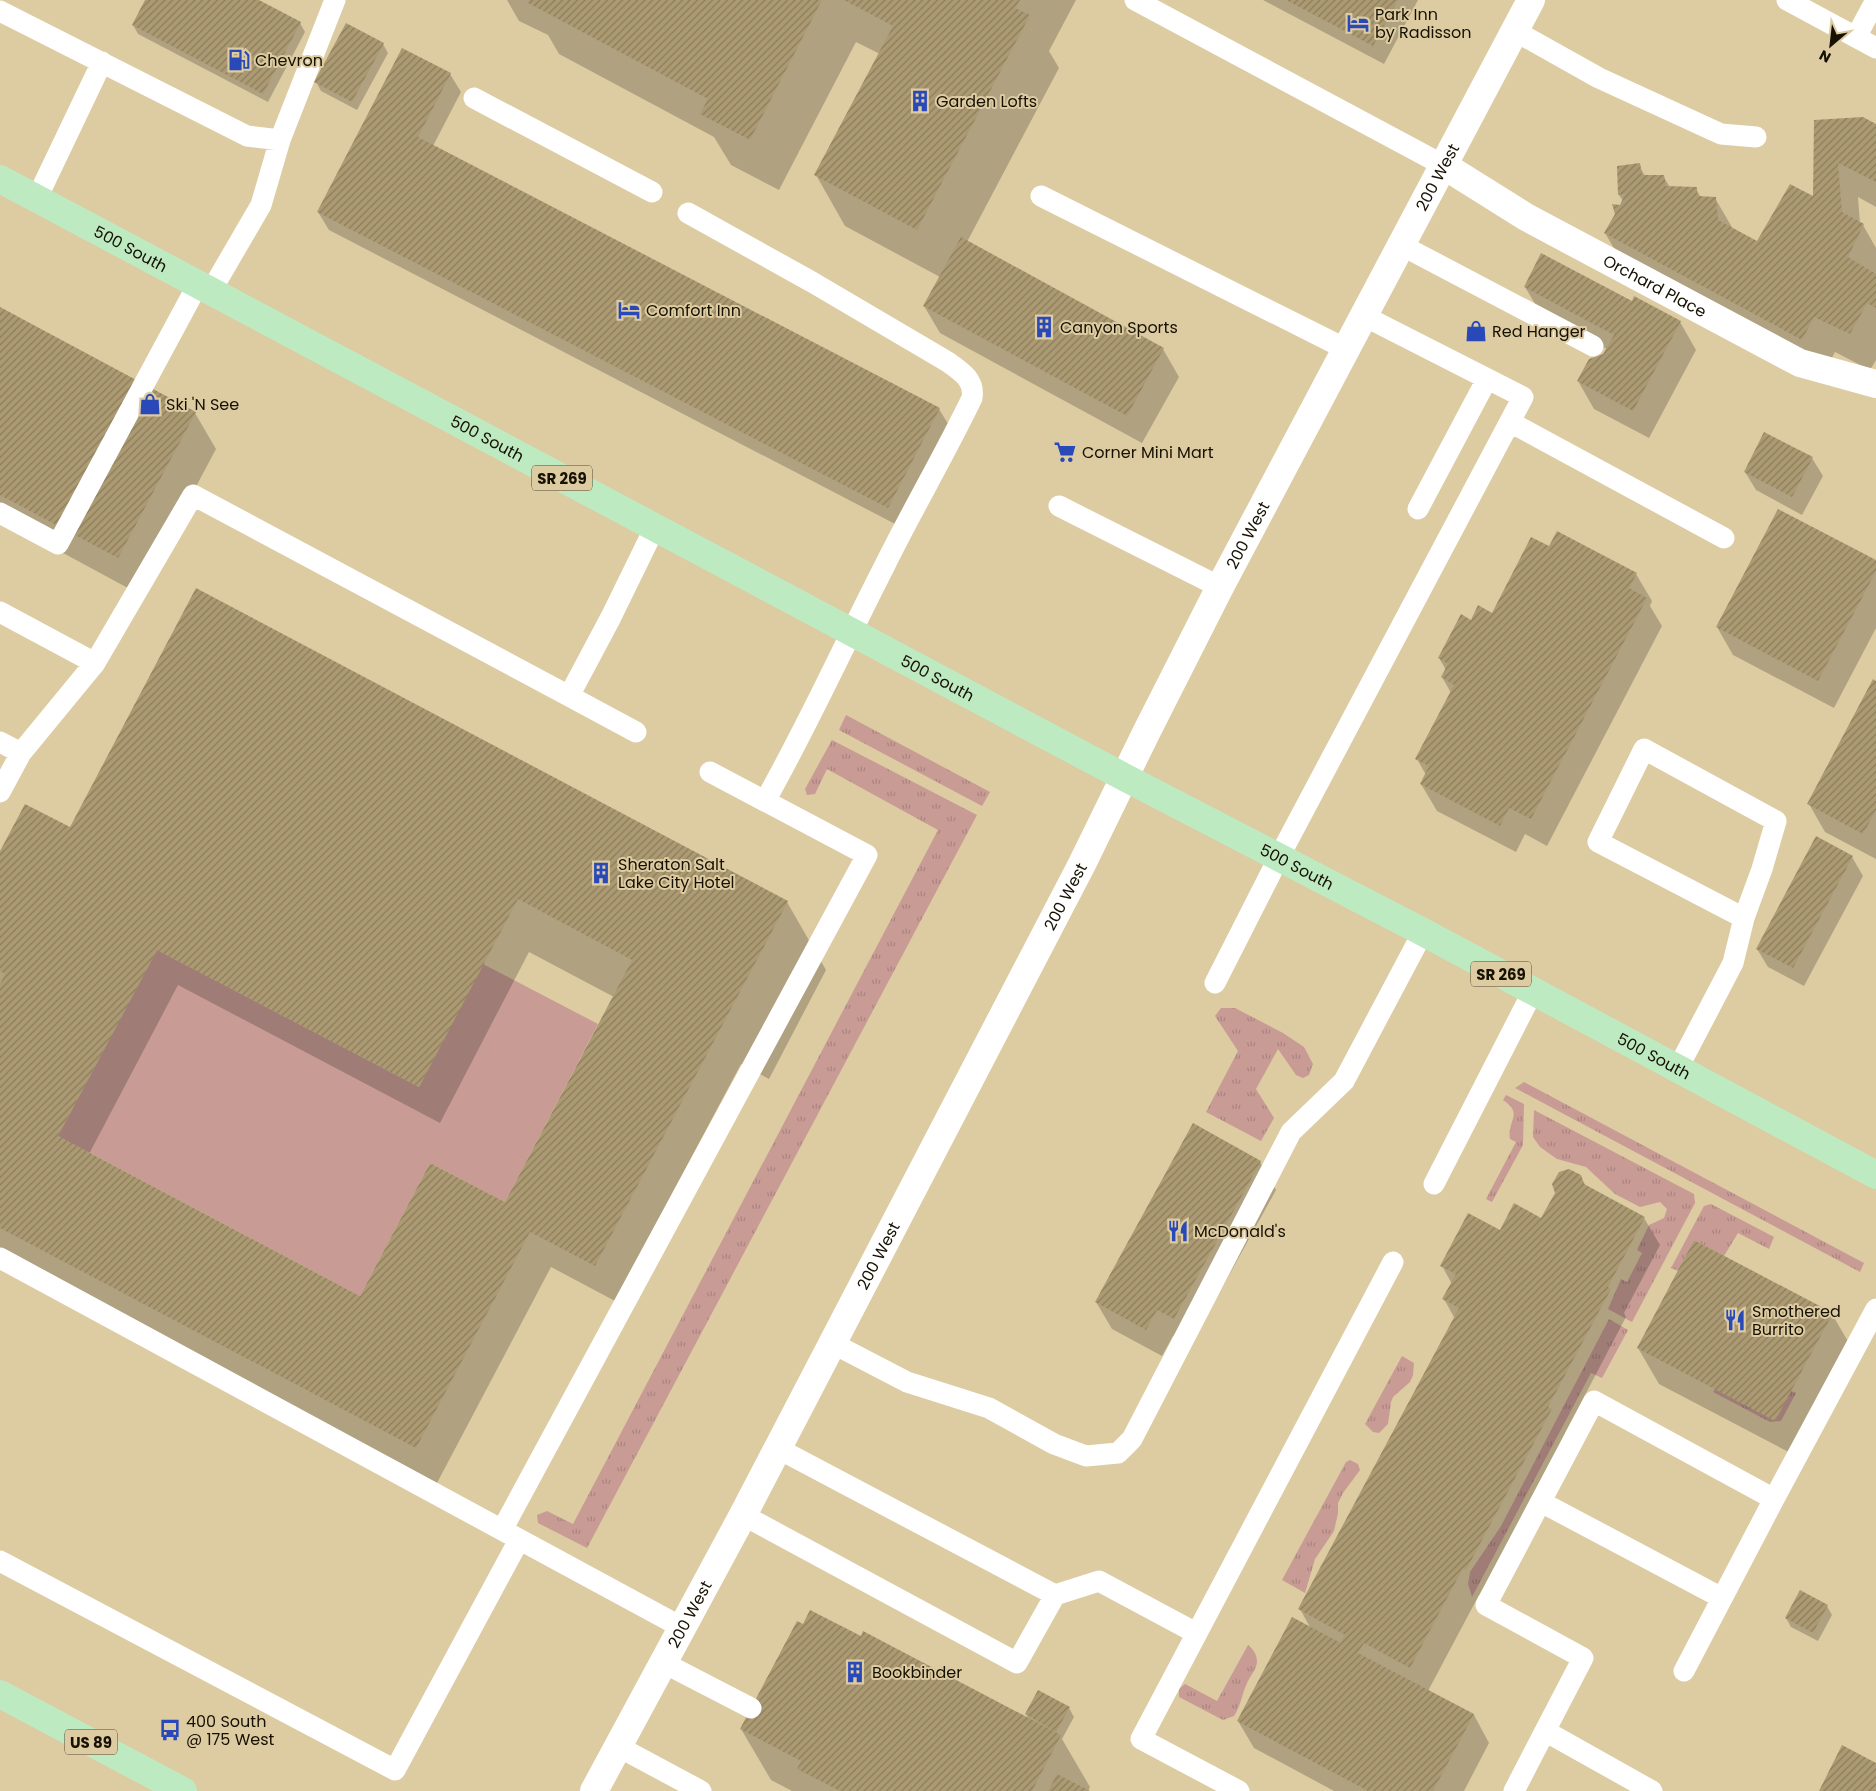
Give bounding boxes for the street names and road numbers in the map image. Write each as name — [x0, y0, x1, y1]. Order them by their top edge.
street label: 200 West — [1410, 139, 1465, 215]
street label: 500 South — [90, 219, 172, 278]
street label: Orchard Place — [1599, 249, 1711, 323]
street label: 500 South — [446, 409, 528, 467]
road number: SR 269 — [532, 466, 592, 490]
street label: 200 West — [1220, 497, 1275, 573]
street label: 500 South — [897, 649, 978, 707]
street label: 500 South — [1256, 838, 1338, 895]
street label: 200 West — [1038, 858, 1092, 934]
road number: SR 269 — [1471, 962, 1531, 986]
street label: 500 South — [1613, 1027, 1695, 1085]
street label: 200 West — [851, 1218, 905, 1294]
street label: 200 West — [662, 1576, 717, 1652]
road number: US 89 — [65, 1730, 117, 1754]

